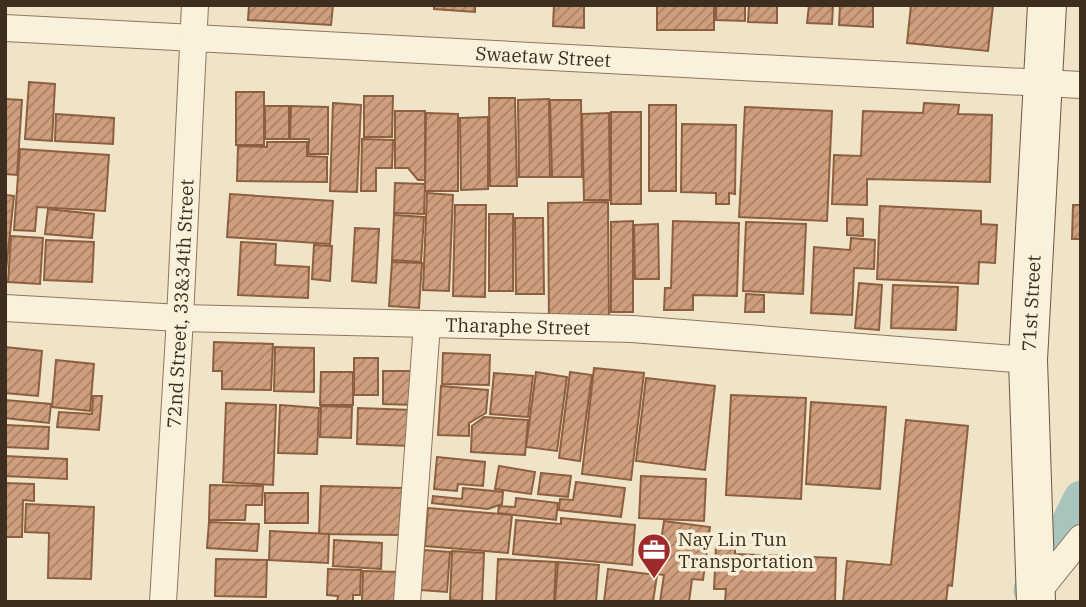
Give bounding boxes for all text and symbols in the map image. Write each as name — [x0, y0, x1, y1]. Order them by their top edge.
street label: Swaetaw Street — [475, 41, 612, 72]
street label: 72nd Street, 33&34th Street — [161, 178, 199, 429]
street label: 71st Street — [1016, 254, 1046, 352]
street label: Tharaphe Street — [445, 312, 591, 340]
place label: Nay Lin Tun Transportation — [678, 527, 814, 573]
office icon: Nay Lin Tun Transportation — [635, 531, 673, 580]

